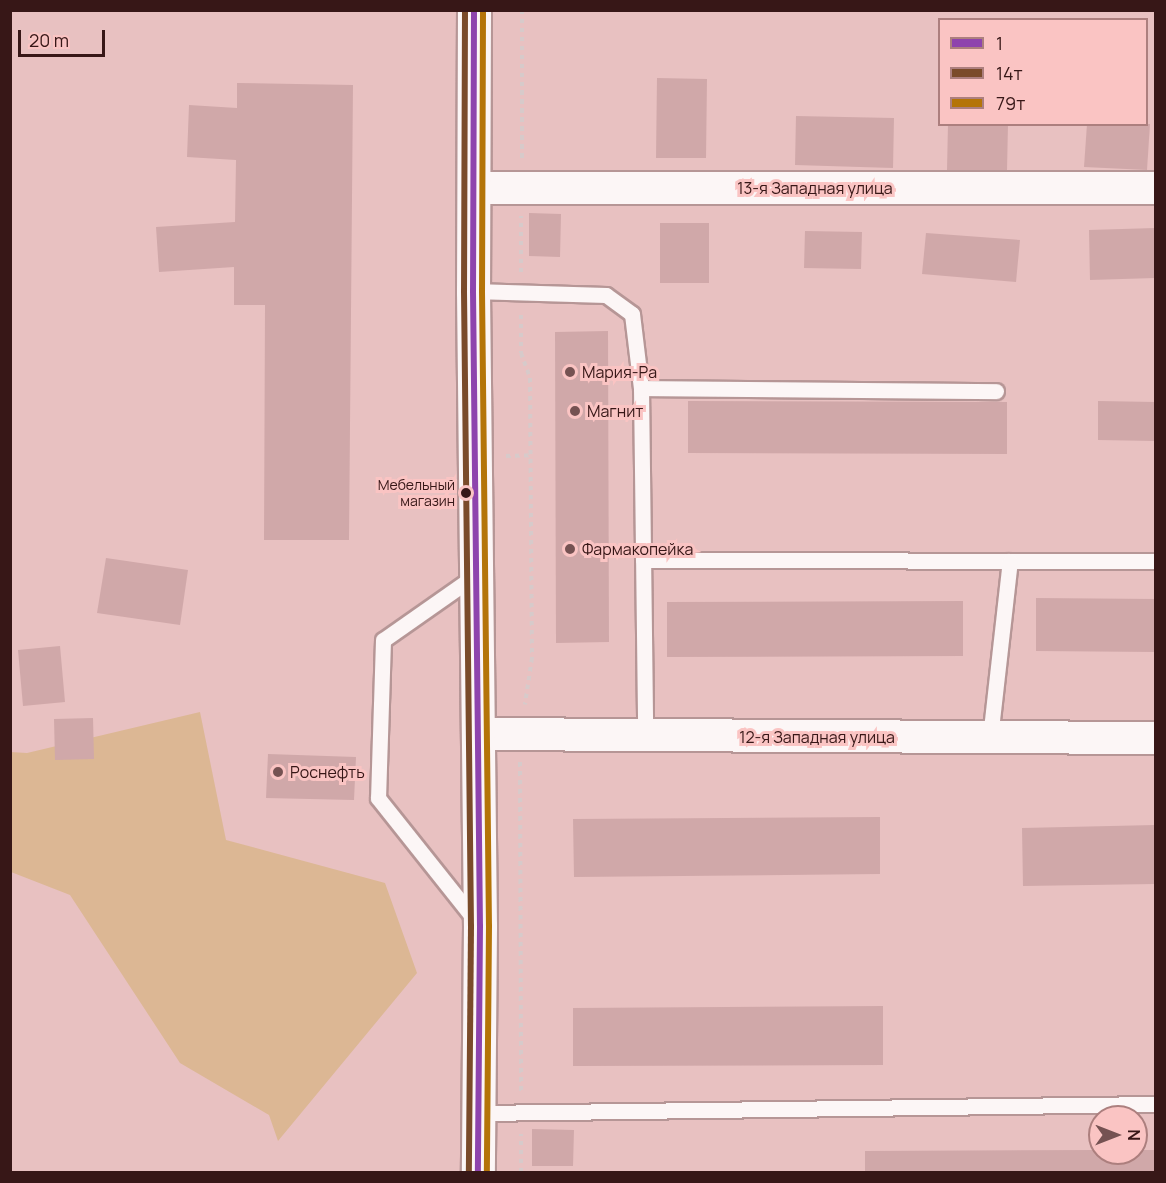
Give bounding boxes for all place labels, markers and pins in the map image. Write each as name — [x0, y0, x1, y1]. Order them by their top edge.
place label: Мария-Ра — [582, 362, 657, 382]
marker: Мария-Ра — [563, 365, 577, 379]
place label: Магнит — [587, 401, 643, 421]
marker: Магнит — [568, 404, 582, 418]
place label: Мебельный магазин — [378, 477, 455, 509]
marker: Мебельный магазин — [460, 487, 472, 499]
place label: Фармакопейка — [582, 539, 693, 559]
marker: Фармакопейка — [563, 542, 577, 556]
place label: Роснефть — [290, 762, 365, 782]
marker: Роснефть — [271, 765, 285, 779]

